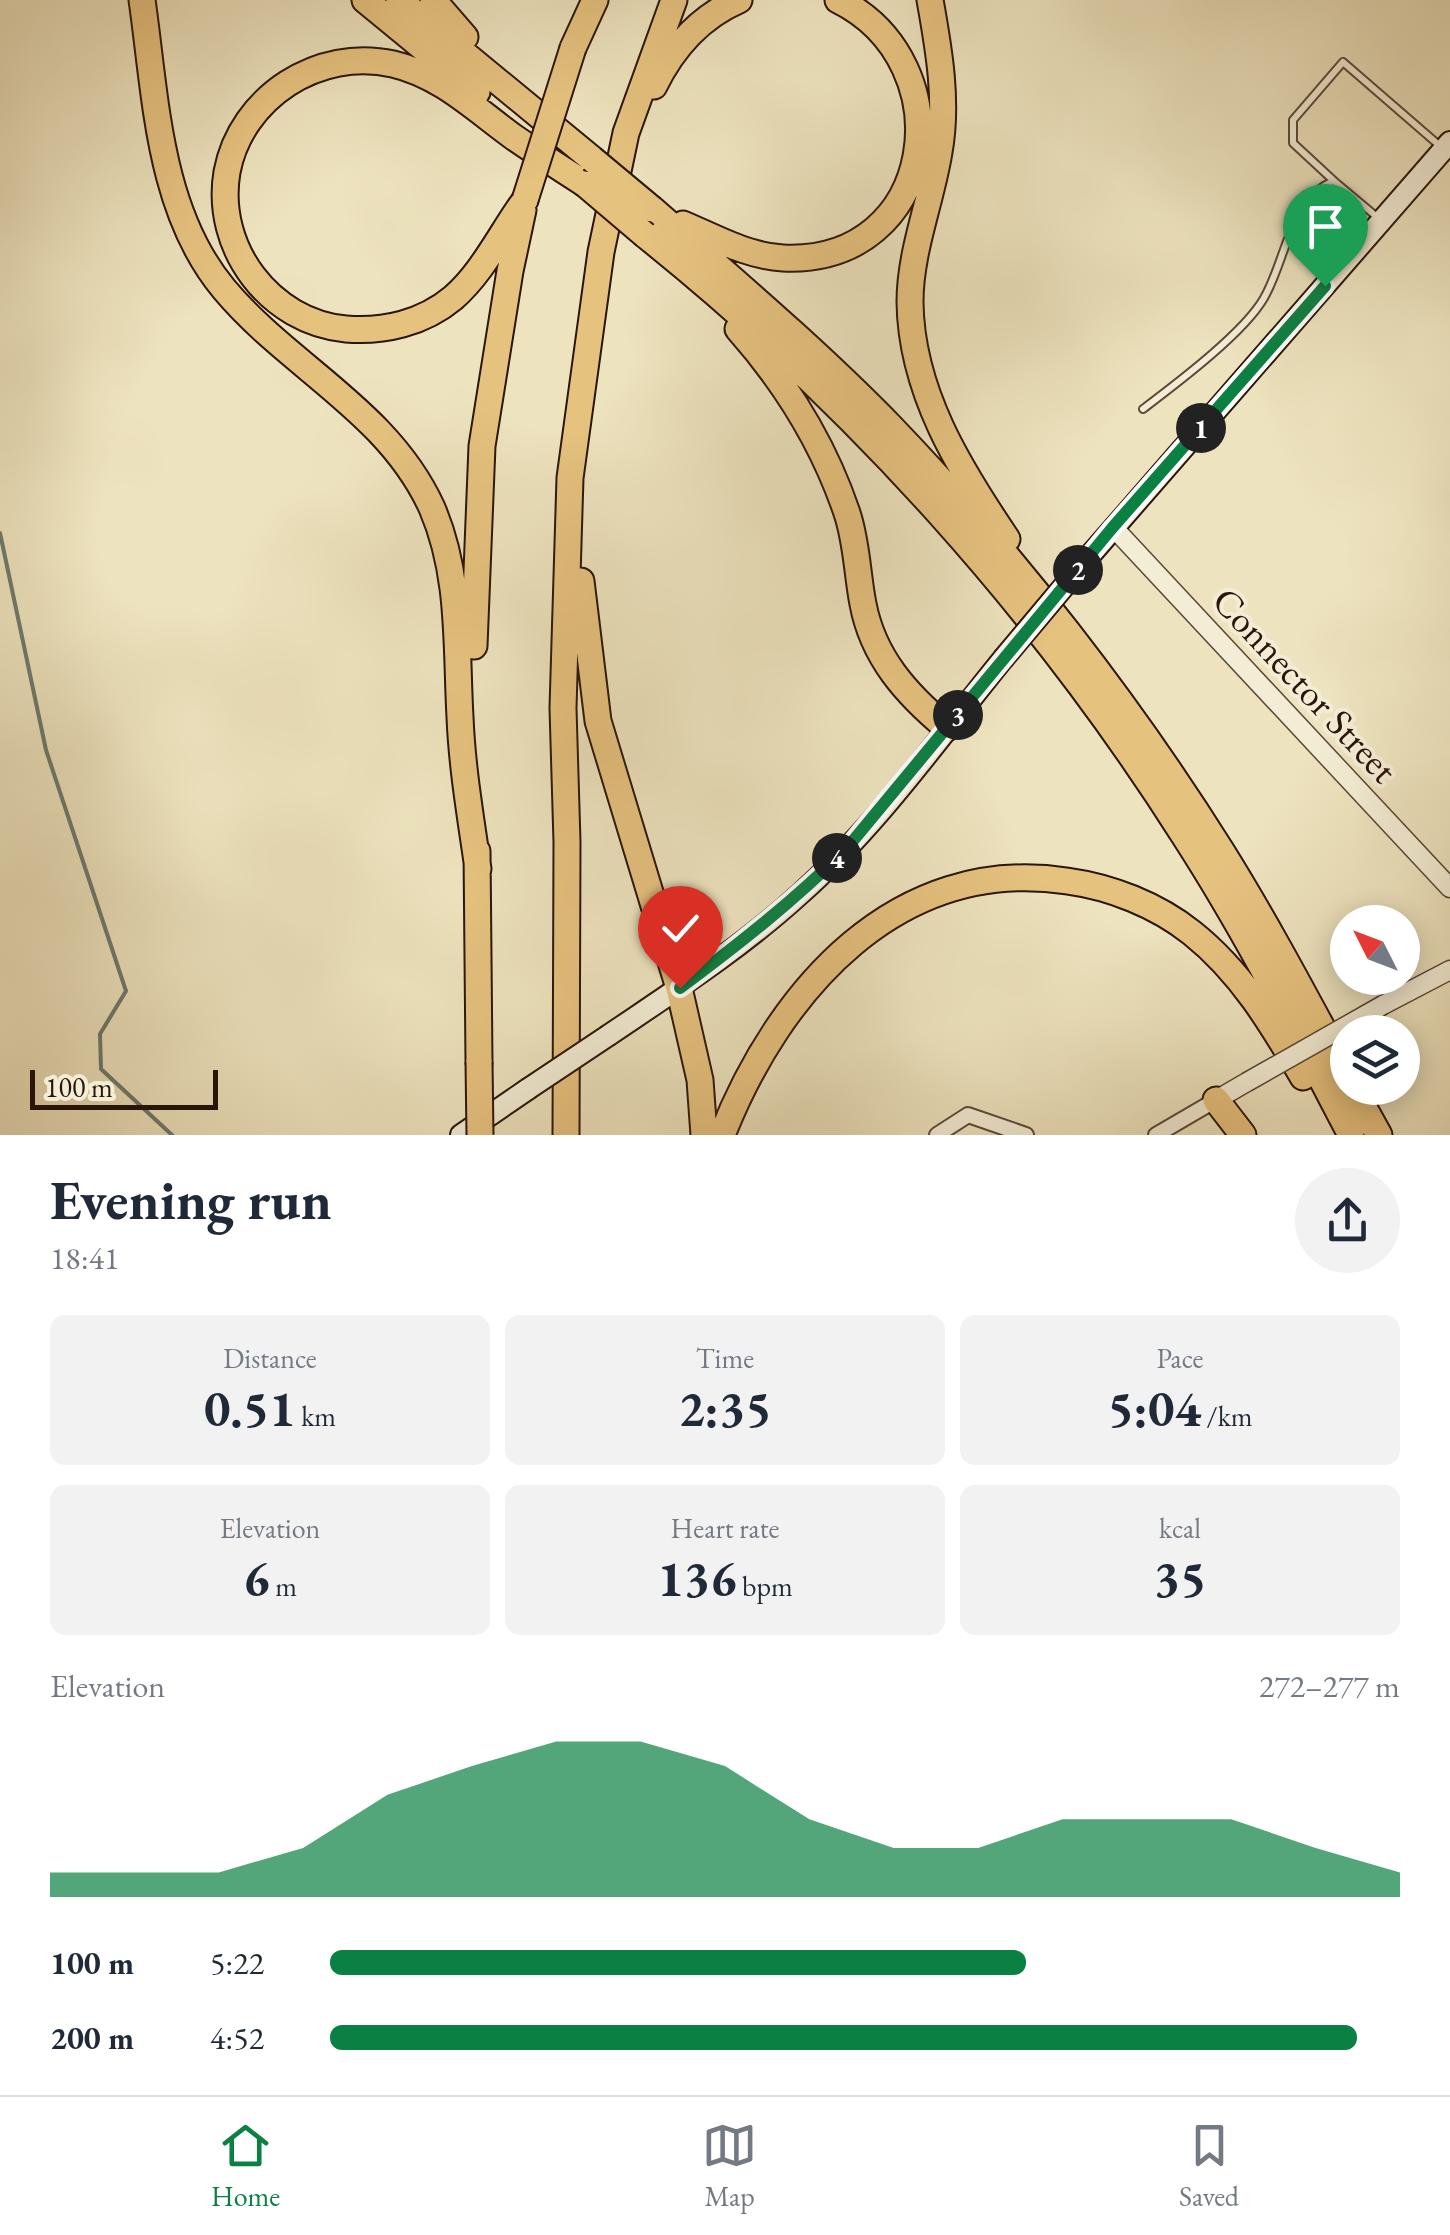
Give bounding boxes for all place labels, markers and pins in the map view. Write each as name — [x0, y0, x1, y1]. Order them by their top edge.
pin — [1283, 184, 1368, 287]
pin: 1 — [1176, 403, 1226, 453]
pin: 2 — [1053, 545, 1103, 595]
pin: 3 — [933, 690, 983, 740]
pin: 4 — [812, 833, 862, 883]
pin — [638, 886, 723, 989]

